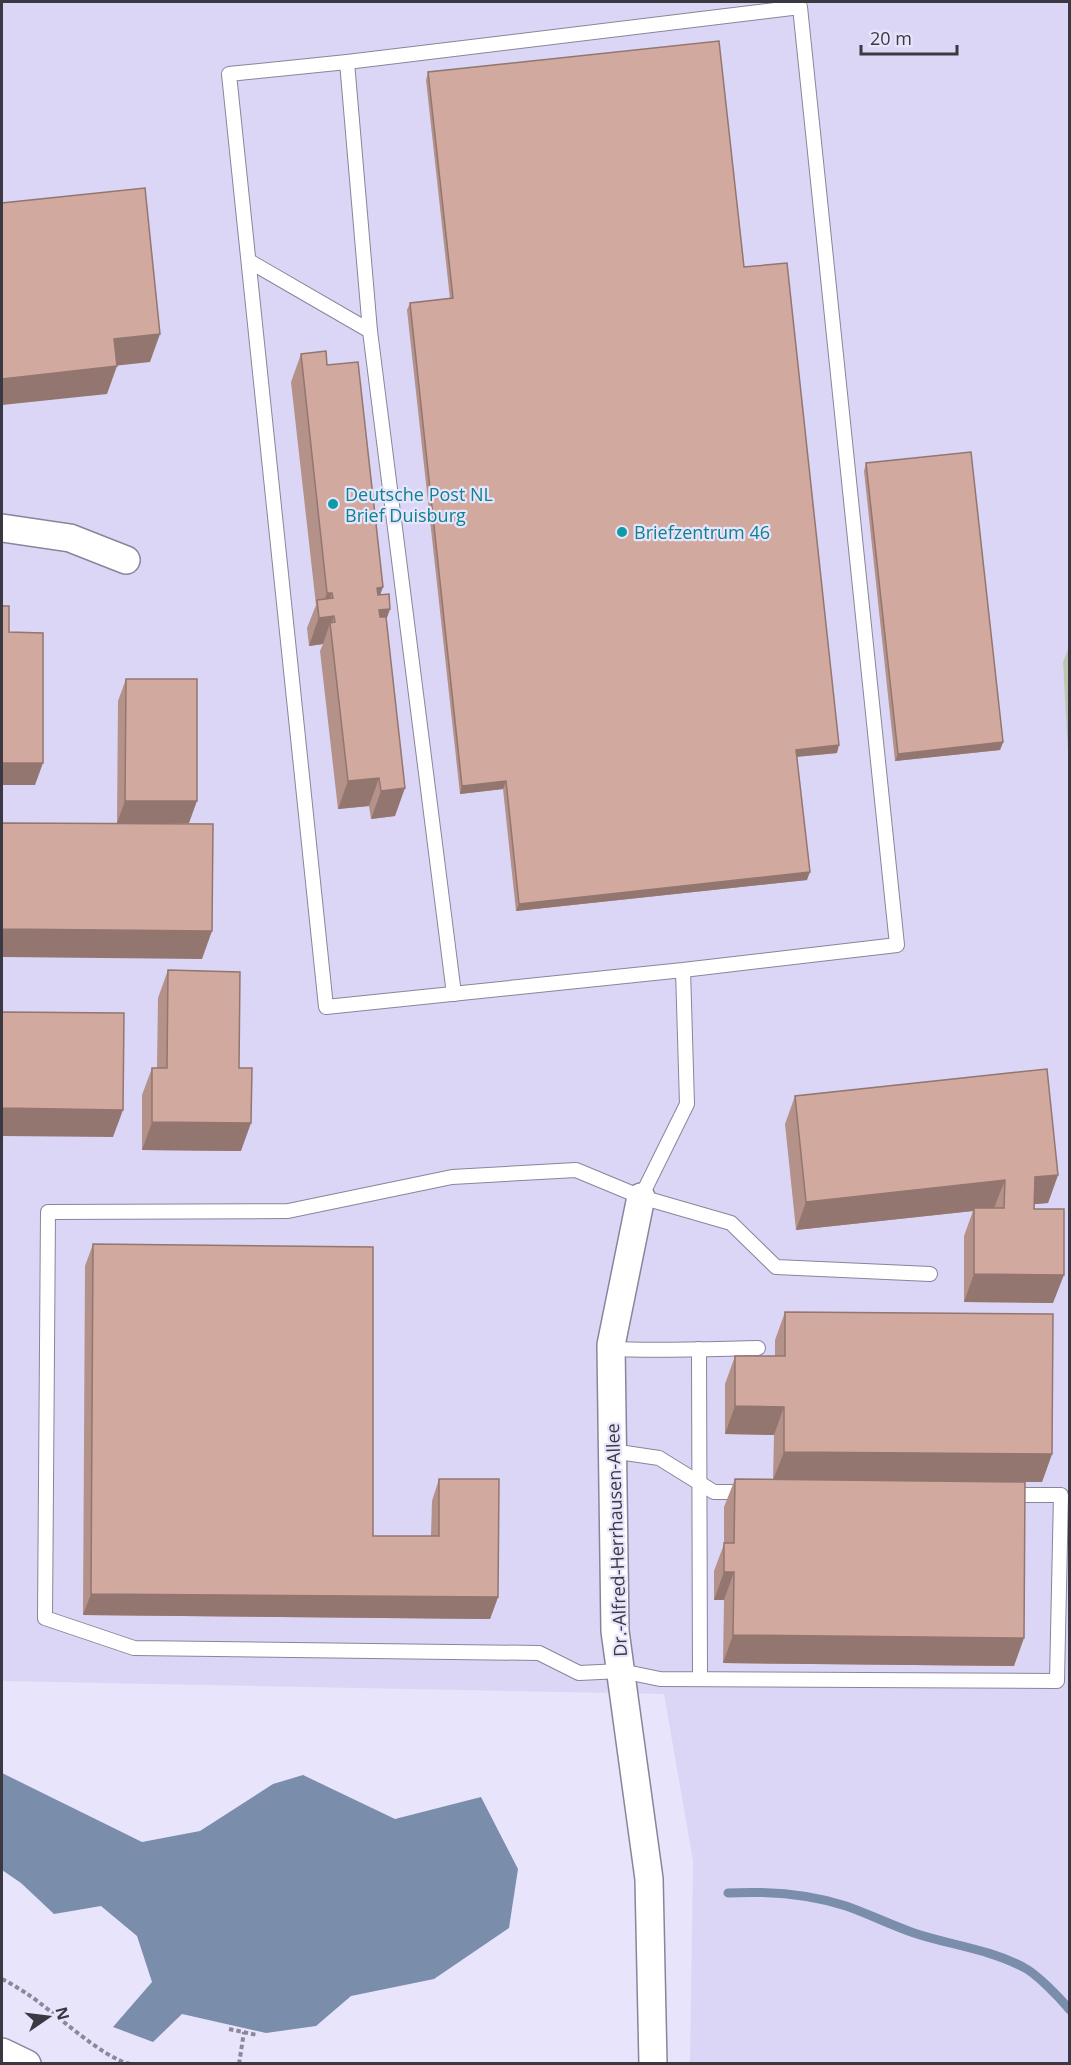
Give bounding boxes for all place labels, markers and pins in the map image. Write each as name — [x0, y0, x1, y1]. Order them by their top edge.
place label: Deutsche Post NL Brief Duisburg — [345, 482, 493, 527]
marker: Deutsche Post NL Brief Duisburg — [326, 497, 340, 511]
place label: Briefzentrum 46 — [634, 520, 770, 544]
marker: Briefzentrum 46 — [615, 525, 629, 539]

